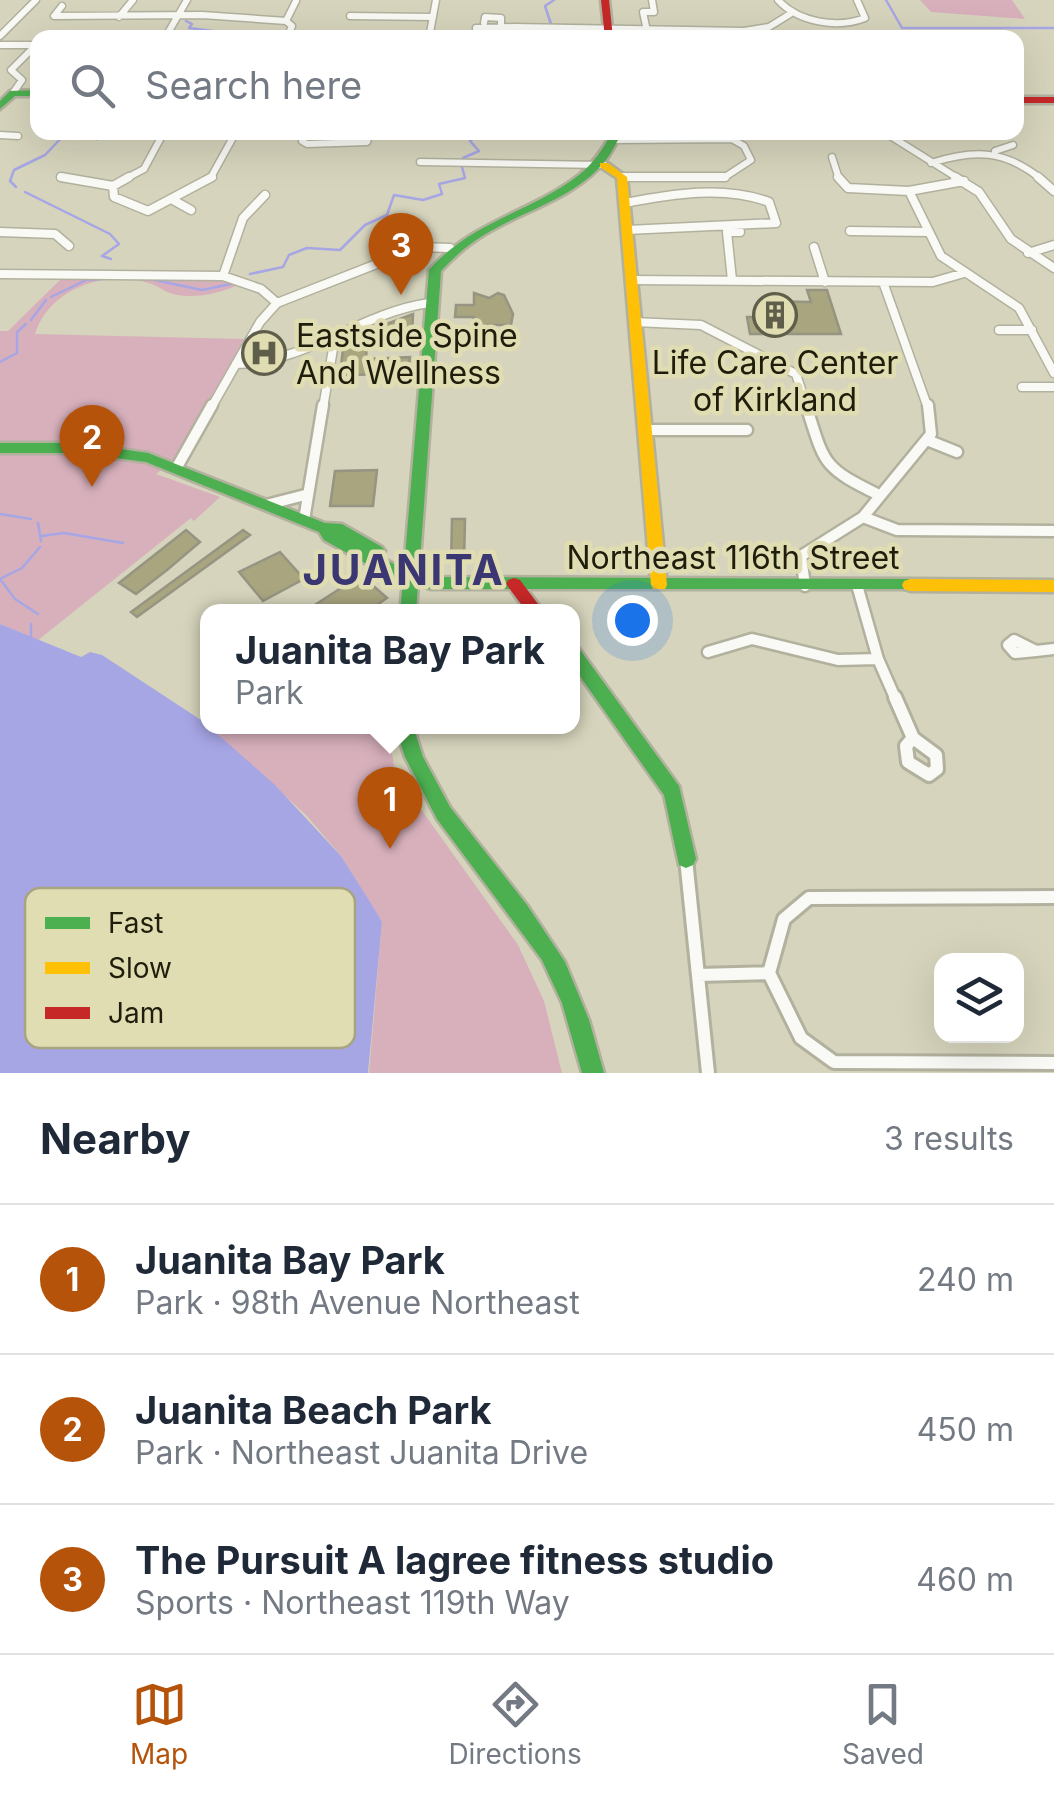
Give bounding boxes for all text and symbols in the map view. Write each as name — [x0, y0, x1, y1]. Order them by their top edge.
search box — [30, 30, 1024, 140]
icon: search — [65, 58, 120, 113]
text: Search here — [145, 62, 362, 108]
pin: 3 — [368, 212, 434, 295]
building icon: Life Care Center of Kirkland — [752, 292, 798, 338]
place label: Eastside Spine And Wellness — [296, 316, 518, 392]
hospital icon: Eastside Spine And Wellness — [241, 330, 287, 376]
place label: Life Care Center of Kirkland — [652, 343, 898, 419]
pin: 2 — [59, 404, 124, 487]
street label: Northeast 116th Street — [566, 538, 900, 577]
district label: JUANITA — [303, 544, 505, 595]
your location — [607, 595, 658, 646]
popup — [200, 604, 580, 734]
text: Juanita Bay Park — [235, 627, 545, 673]
text: Park — [235, 673, 304, 712]
pin: 1 — [358, 766, 422, 849]
legend — [25, 888, 355, 1048]
text: Fast — [108, 906, 164, 940]
text: Slow — [108, 951, 172, 985]
map controls — [934, 953, 1024, 1043]
button: layers — [934, 953, 1024, 1043]
text: Jam — [108, 996, 164, 1030]
text: Nearby — [40, 1113, 191, 1164]
text: 3 results — [884, 1119, 1014, 1158]
text: Juanita Bay Park — [135, 1237, 445, 1283]
text: 1 — [66, 1260, 79, 1299]
text: 240 m — [917, 1260, 1014, 1299]
text: Park · 98th Avenue Northeast — [135, 1283, 580, 1322]
text: Juanita Beach Park — [135, 1387, 492, 1433]
text: 2 — [62, 1410, 83, 1449]
text: 450 m — [917, 1410, 1014, 1449]
text: Park · Northeast Juanita Drive — [135, 1433, 588, 1472]
text: The Pursuit A lagree fitness studio — [135, 1537, 774, 1583]
text: 3 — [62, 1560, 83, 1599]
text: 460 m — [916, 1560, 1014, 1599]
text: Sports · Northeast 119th Way — [135, 1583, 570, 1622]
tab: Map — [130, 1677, 188, 1771]
tab: Directions — [448, 1677, 582, 1771]
tab: Saved — [842, 1677, 924, 1771]

